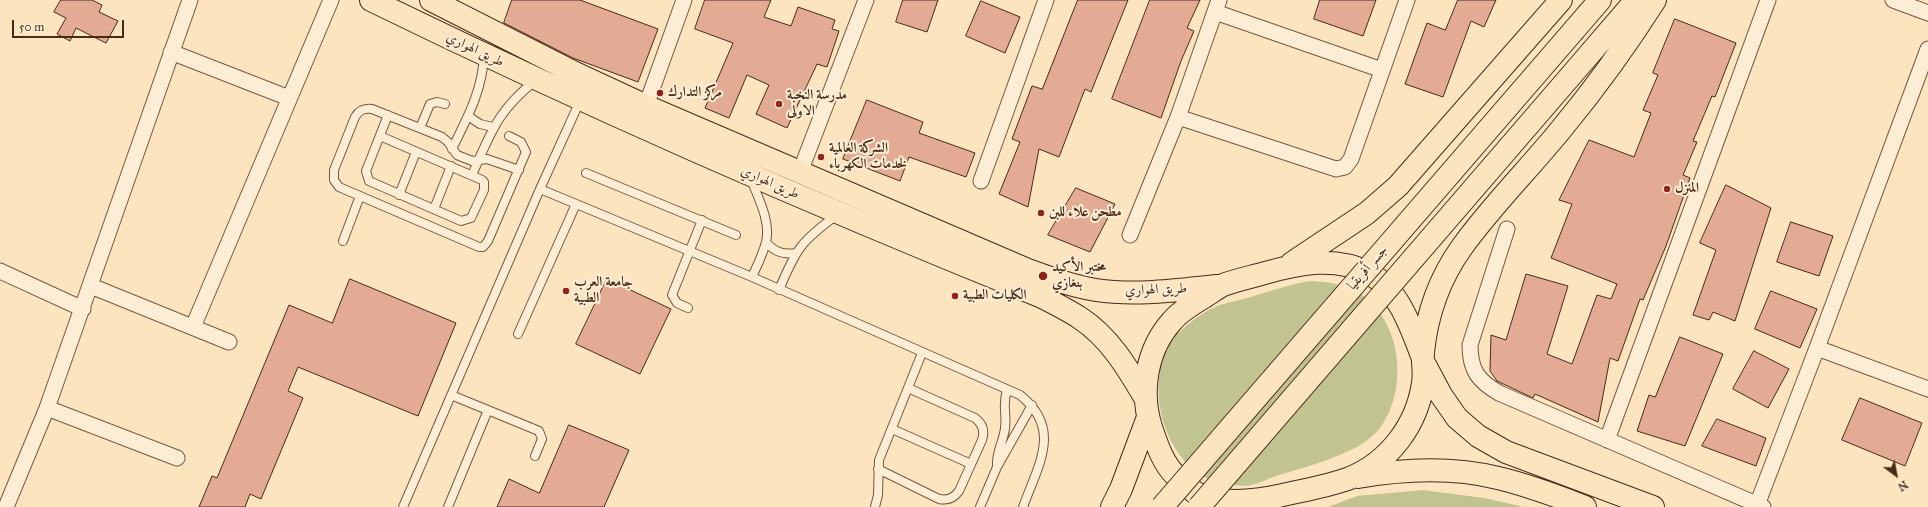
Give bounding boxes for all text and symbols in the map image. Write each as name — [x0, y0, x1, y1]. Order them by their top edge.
scale bar — [14, 12, 126, 38]
text: 50 m — [19, 20, 44, 34]
street label: طريق الهواري — [443, 29, 507, 71]
place label: مركز التدارك — [668, 85, 722, 101]
marker: مركز التدارك — [655, 88, 665, 98]
place label: مدرسة النخبة الاولى — [787, 88, 847, 120]
marker: مدرسة النخبة الاولى — [774, 99, 784, 109]
place label: الشركة العالمية لخدمات الكهرباء — [829, 141, 907, 174]
marker: الشركة العالمية لخدمات الكهرباء — [816, 152, 826, 162]
street label: طريق الهواري — [738, 163, 802, 203]
place label: المنزل — [1675, 181, 1699, 197]
marker: المنزل — [1662, 184, 1672, 194]
place label: مطحن علاء للبن — [1049, 205, 1122, 221]
marker: مطحن علاء للبن — [1036, 208, 1046, 218]
street label: جسر أفريقيا — [1344, 242, 1392, 294]
place label: مختبر الأكيد بنغازي — [1052, 260, 1106, 292]
marker: مختبر الأكيد بنغازي — [1037, 270, 1049, 282]
place label: جامعة العرب الطبية — [574, 275, 633, 308]
street label: طريق الهواري — [1125, 281, 1187, 299]
marker: جامعة العرب الطبية — [561, 286, 571, 296]
place label: الكليات الطبية — [963, 288, 1027, 304]
marker: الكليات الطبية — [950, 291, 960, 301]
north arrow — [1876, 455, 1916, 495]
text: N — [1895, 478, 1910, 494]

